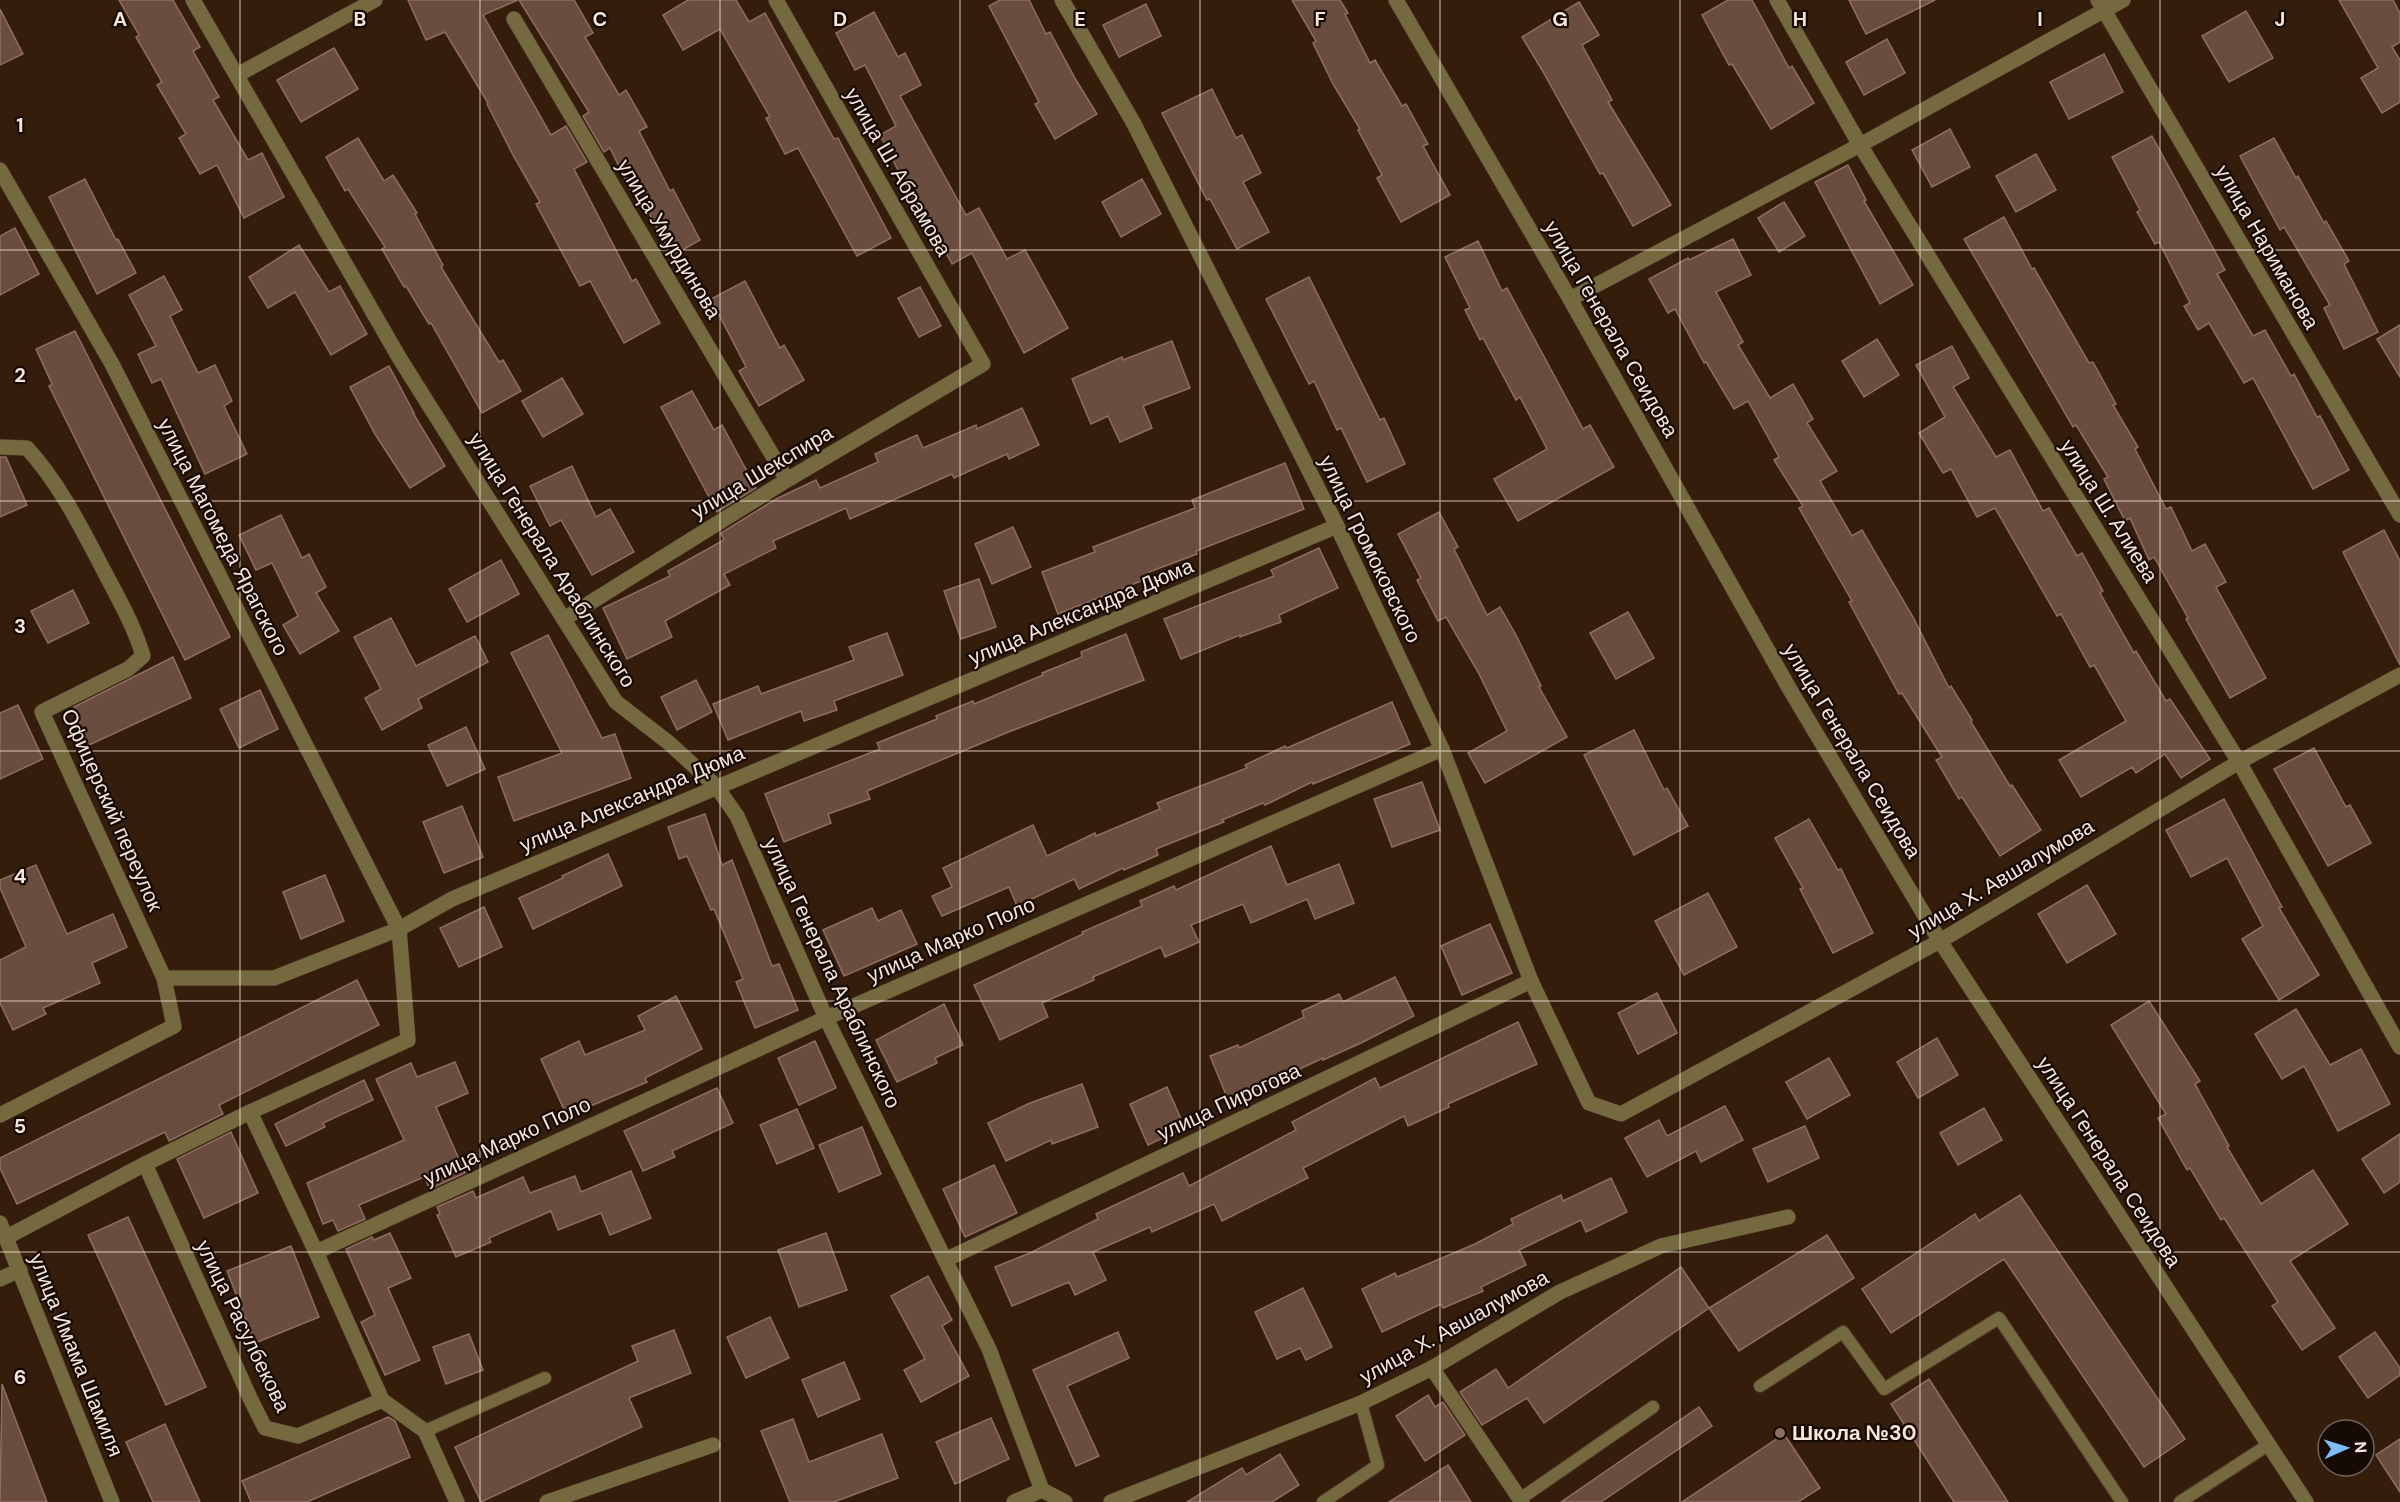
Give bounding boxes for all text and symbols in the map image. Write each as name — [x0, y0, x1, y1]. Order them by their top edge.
text: A — [113, 6, 127, 32]
text: B — [354, 6, 366, 32]
text: C — [593, 6, 607, 32]
text: D — [833, 6, 847, 32]
text: E — [1074, 6, 1086, 32]
text: F — [1314, 6, 1326, 32]
text: G — [1552, 6, 1568, 32]
text: H — [1793, 6, 1807, 32]
text: I — [2037, 6, 2043, 32]
text: J — [2275, 6, 2285, 32]
street label: улица Ш. Абрамова — [838, 83, 958, 262]
text: 1 — [16, 112, 24, 138]
street label: улица Умурдинова — [610, 154, 728, 324]
street label: улица Нариманова — [2208, 160, 2326, 335]
street label: улица Генерала Сеидова — [1537, 215, 1685, 443]
text: 2 — [14, 362, 26, 388]
street label: улица Магомеда Ярагского — [151, 413, 295, 661]
street label: улица Шекспира — [686, 418, 838, 525]
street label: улица Генерала Араблинского — [462, 427, 642, 693]
street label: улица Ш. Алиева — [2054, 434, 2165, 588]
street label: улица Громоковского — [1312, 451, 1428, 647]
street label: улица Александра Дюма — [964, 552, 1198, 672]
text: 3 — [14, 613, 26, 639]
street label: улица Генерала Сеидова — [1777, 638, 1928, 864]
street label: Офицерский переулок — [55, 704, 170, 916]
street label: улица Александра Дюма — [515, 739, 749, 859]
street label: улица Х. Авшалумова — [1903, 812, 2099, 946]
street label: улица Генерала Араблинского — [757, 833, 907, 1113]
text: 4 — [14, 863, 27, 889]
street label: улица Марко Поло — [862, 890, 1040, 990]
street label: улица Генерала Сеидова — [2030, 1051, 2188, 1273]
street label: улица Пирогова — [1153, 1056, 1305, 1147]
street label: улица Марко Поло — [419, 1090, 595, 1192]
text: 5 — [14, 1113, 26, 1139]
street label: улица Расулбекова — [189, 1235, 297, 1417]
street label: улица Имама Шамиля — [22, 1249, 130, 1461]
street label: улица Х. Авшалумова — [1355, 1263, 1554, 1391]
text: 6 — [14, 1364, 26, 1390]
north arrow — [2316, 1418, 2376, 1478]
place label: Школа №30 — [1792, 1419, 1916, 1447]
marker: Школа №30 — [1773, 1426, 1787, 1440]
text: N — [2350, 1441, 2371, 1454]

